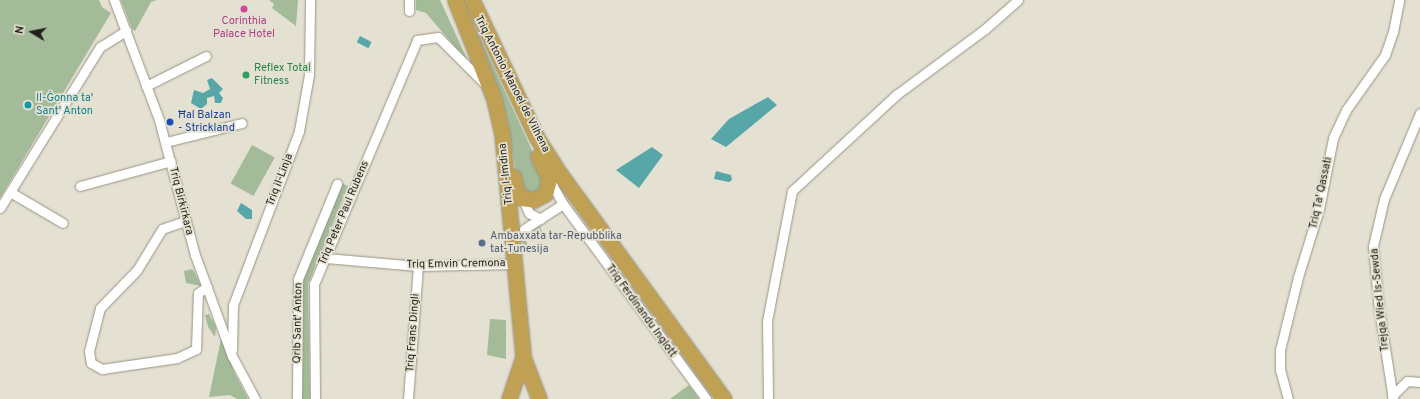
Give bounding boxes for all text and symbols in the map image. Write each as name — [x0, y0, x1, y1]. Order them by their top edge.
marker: Corinthia Palace Hotel — [239, 4, 249, 14]
north arrow — [12, 12, 52, 52]
street label: Triq Antonio Manoel de Vilhena — [471, 13, 553, 155]
place label: Corinthia Palace Hotel — [213, 15, 275, 41]
text: N — [13, 25, 28, 35]
place label: Reflex Total Fitness — [254, 62, 311, 88]
marker: Reflex Total Fitness — [241, 70, 251, 80]
place label: Il-Ġonna ta' Sant' Anton — [36, 92, 93, 118]
marker: Il-Ġonna ta' Sant' Anton — [23, 100, 33, 110]
place label: Ħal Balzan - Strickland — [178, 109, 235, 135]
marker: Ħal Balzan - Strickland — [165, 117, 175, 127]
street label: Triq l-Imdina — [496, 142, 516, 206]
street label: Triq il-Linja — [264, 152, 296, 208]
street label: Triq Ta' Qassati — [1307, 156, 1335, 230]
street label: Triq Peter Paul Rubens — [316, 159, 372, 267]
street label: Triq Birkirkara — [166, 166, 196, 236]
place label: Ambaxxata tar-Repubblika tat-Tunesija — [490, 230, 622, 256]
marker: Ambaxxata tar-Repubblika tat-Tunesija — [477, 238, 487, 248]
street label: Trejqa Wied Is-Sewda — [1368, 248, 1392, 352]
street label: Triq Emvin Cremona — [406, 257, 506, 271]
street label: Triq Ferdinandu Inglott — [603, 262, 679, 360]
street label: Qrib Sant' Anton — [291, 282, 305, 364]
street label: Triq Frans Dingli — [404, 293, 422, 373]

